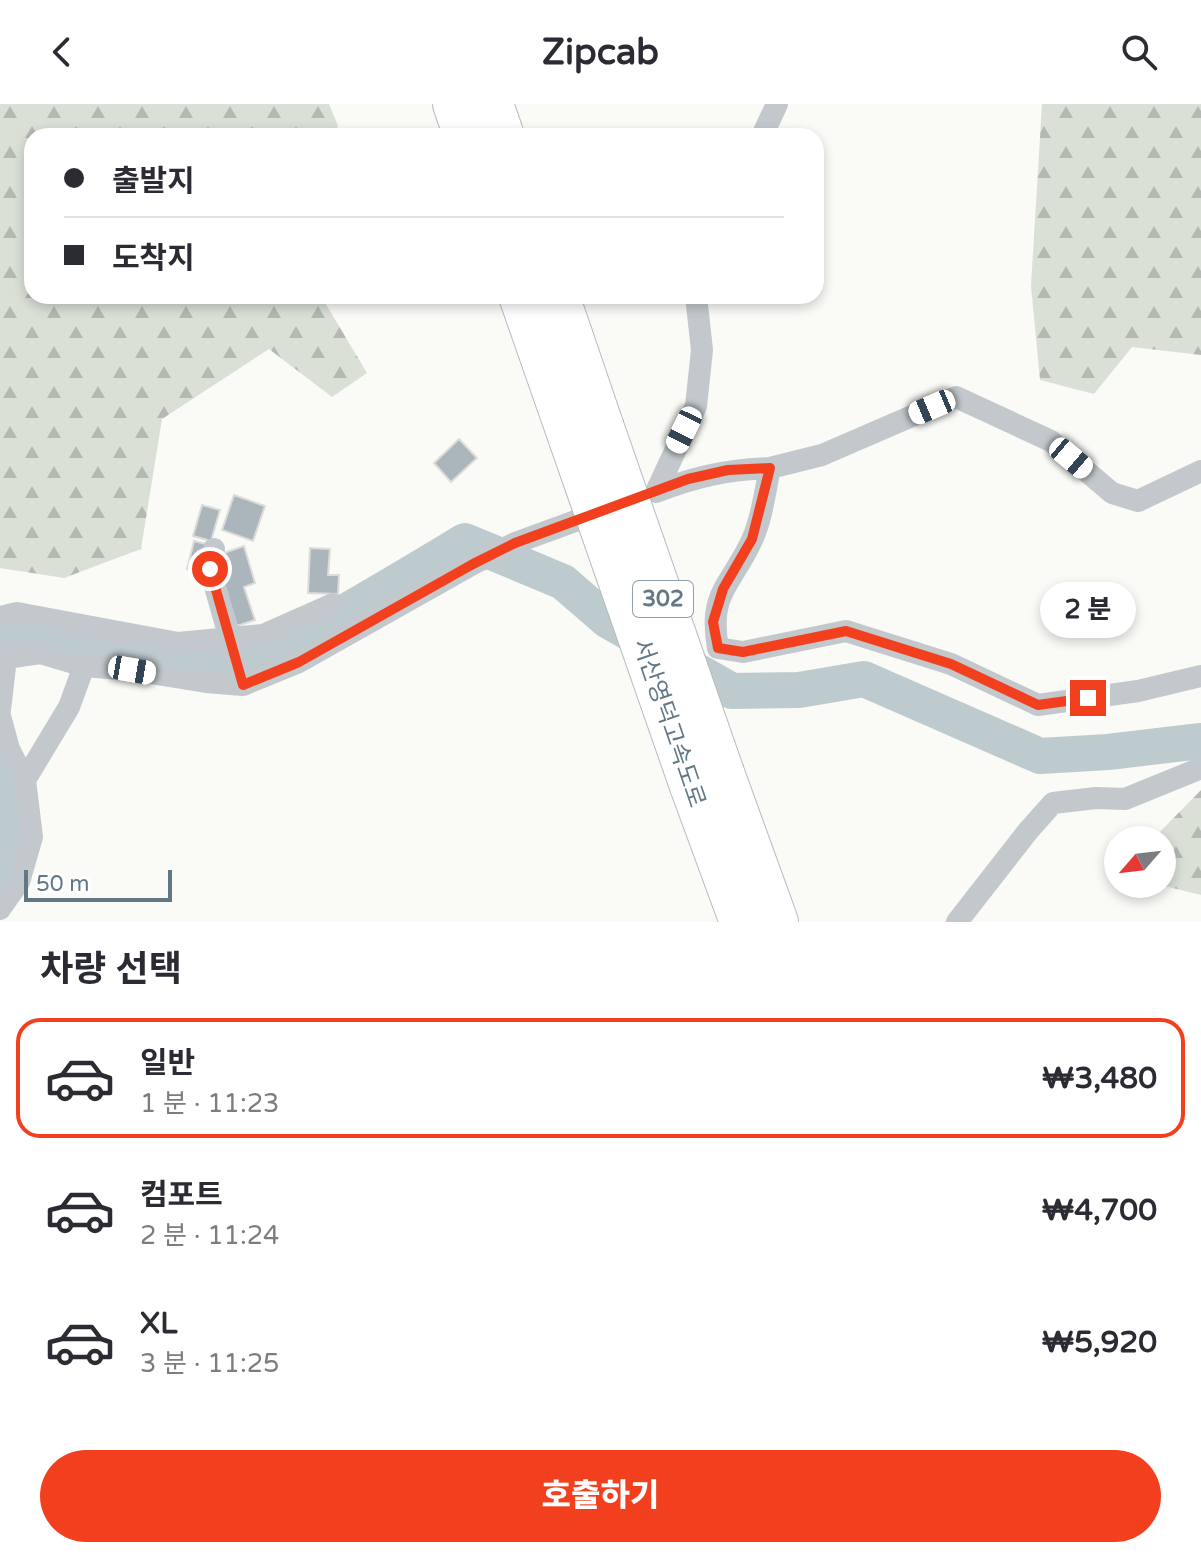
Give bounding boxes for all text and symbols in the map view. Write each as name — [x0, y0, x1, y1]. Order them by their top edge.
icon: back — [40, 30, 84, 74]
icon: search — [1117, 30, 1161, 74]
text: Zipcab — [542, 31, 659, 74]
text: 출발지 — [112, 163, 195, 200]
text: 도착지 — [112, 240, 195, 277]
car — [905, 387, 959, 427]
car — [663, 403, 705, 457]
car — [1045, 433, 1097, 483]
route start — [192, 551, 228, 587]
road number: 302 — [633, 581, 693, 617]
callout: 2 분 — [1040, 582, 1136, 638]
text: 2 분 — [1064, 594, 1112, 625]
street label: 서산영덕고속도로 — [627, 635, 711, 811]
car — [106, 654, 158, 686]
route end — [1070, 680, 1106, 716]
north arrow — [1104, 826, 1176, 898]
map controls — [1104, 826, 1176, 898]
scale bar — [24, 866, 172, 902]
text: 50 m — [36, 871, 90, 897]
text: 차량 선택 — [40, 948, 182, 991]
icon: car — [44, 1042, 116, 1114]
text: 일반 — [140, 1045, 195, 1082]
text: ₩3,480 — [1042, 1060, 1157, 1097]
text: 1 분 · 11:23 — [140, 1088, 279, 1119]
icon: car — [44, 1174, 116, 1246]
text: 컴포트 — [140, 1177, 223, 1214]
text: ₩4,700 — [1042, 1192, 1157, 1229]
text: 2 분 · 11:24 — [140, 1220, 279, 1251]
text: XL — [140, 1305, 177, 1342]
icon: car — [44, 1306, 116, 1378]
text: ₩5,920 — [1042, 1324, 1157, 1361]
text: 3 분 · 11:25 — [140, 1348, 279, 1379]
button: 호출하기 — [40, 1450, 1161, 1542]

